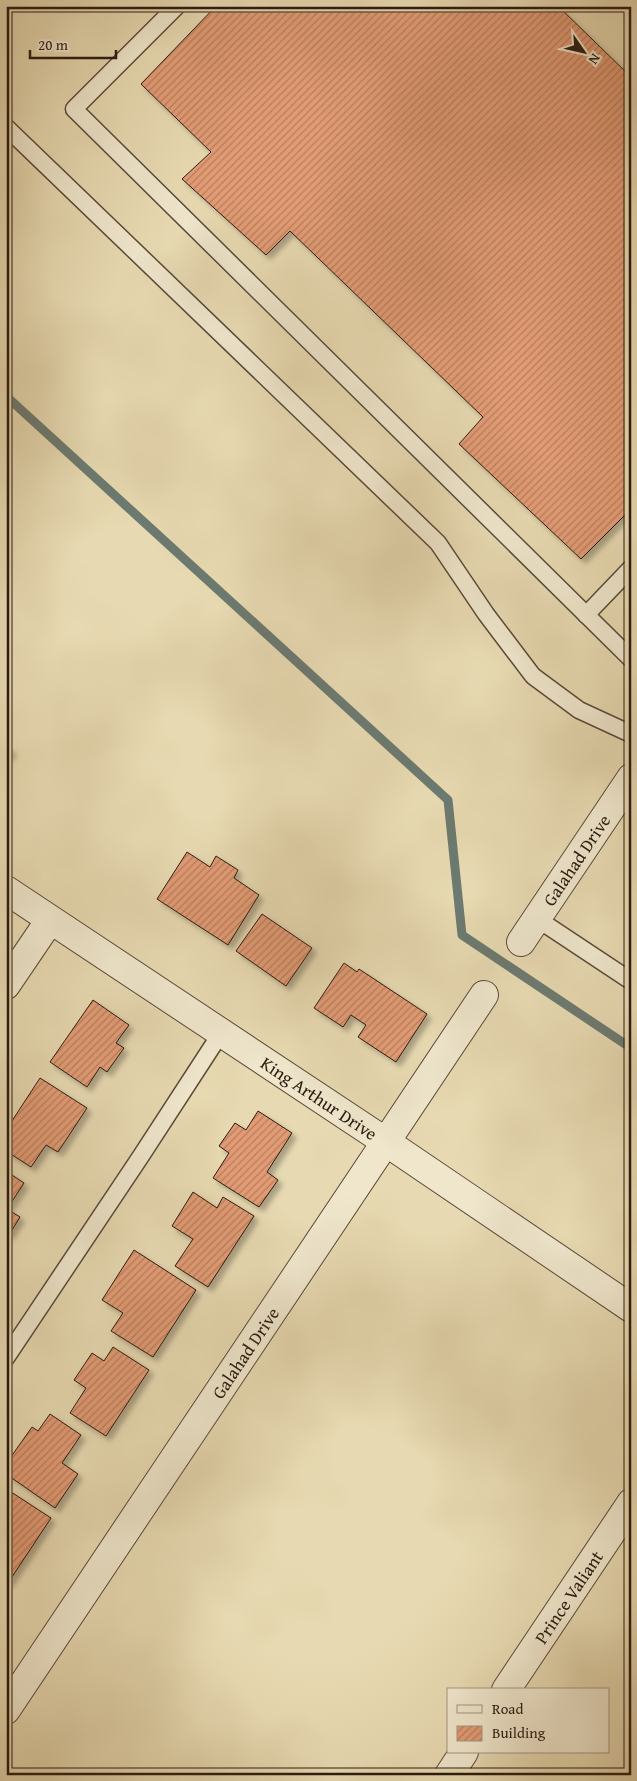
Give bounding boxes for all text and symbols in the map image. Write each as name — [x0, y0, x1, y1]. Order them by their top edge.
scale bar — [30, 28, 116, 60]
north arrow — [560, 28, 610, 78]
text: 20 m — [38, 34, 69, 55]
text: N — [584, 50, 606, 69]
street label: Galahad Drive — [536, 809, 617, 911]
street label: King Arthur Drive — [256, 1049, 383, 1146]
street label: Galahad Drive — [204, 1301, 285, 1404]
street label: Prince Valiant — [527, 1544, 610, 1649]
legend — [447, 1688, 610, 1754]
text: Road — [492, 1698, 523, 1719]
text: Building — [492, 1722, 546, 1743]

